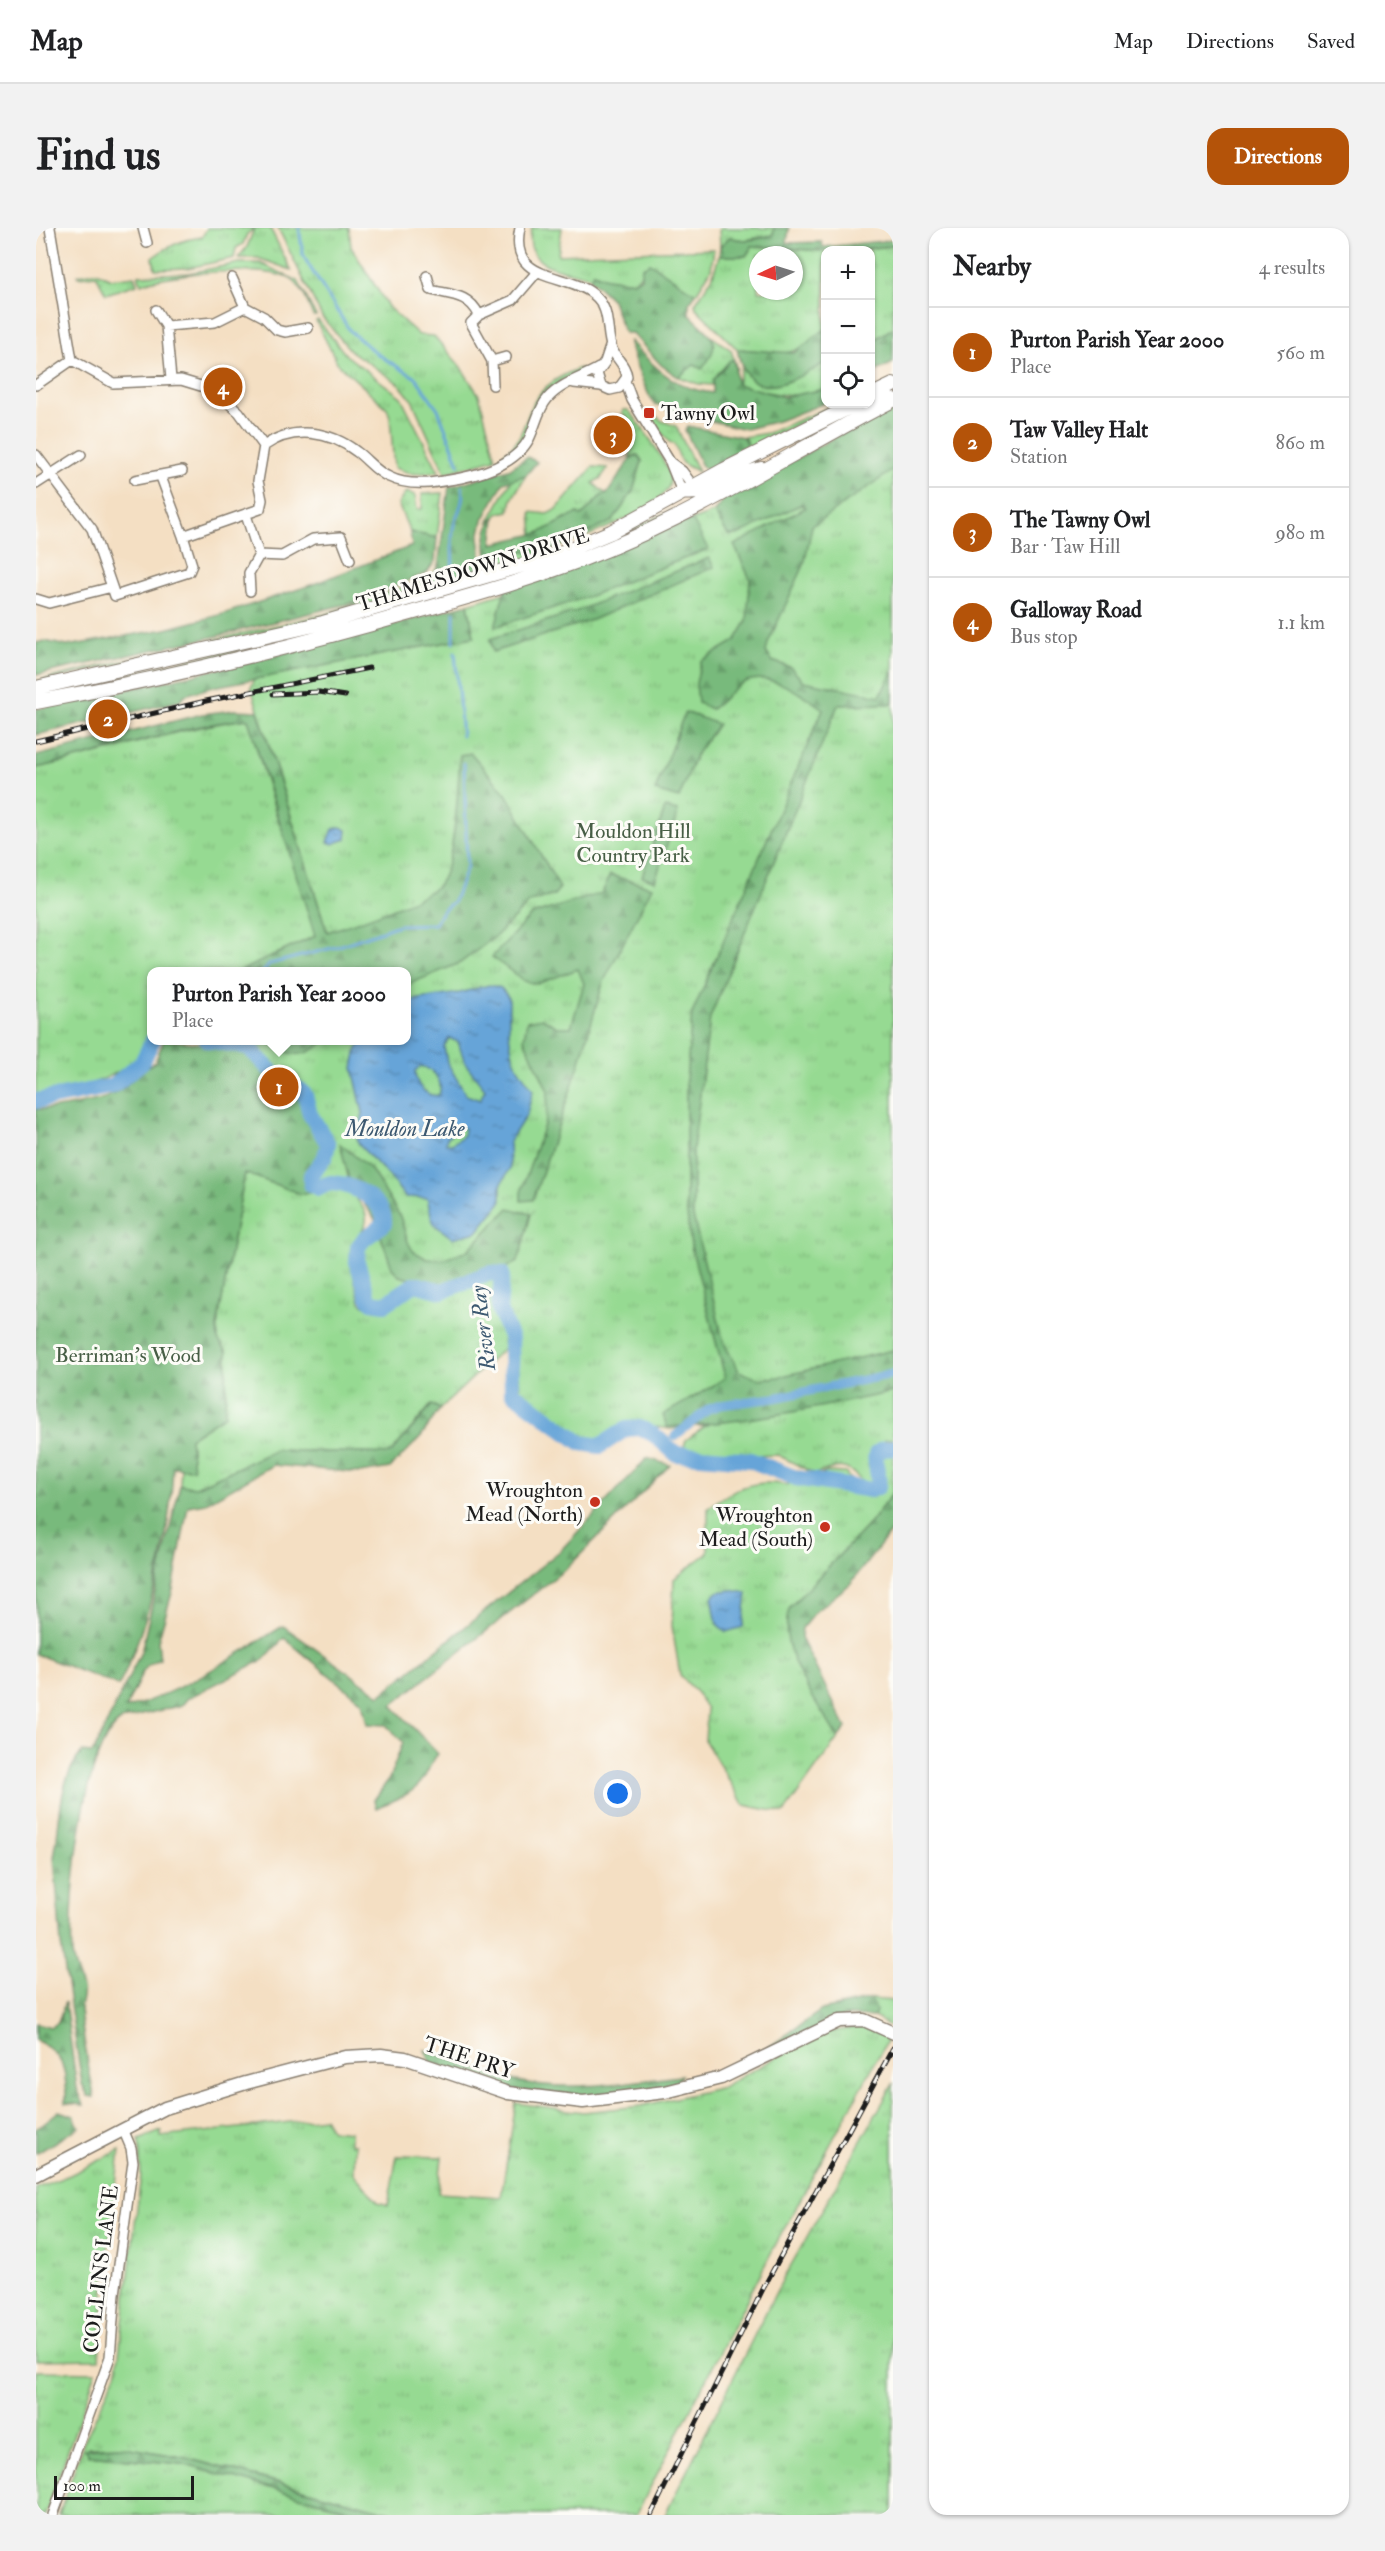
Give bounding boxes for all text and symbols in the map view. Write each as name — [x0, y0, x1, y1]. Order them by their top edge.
text: Map — [30, 24, 83, 59]
text: Map — [1113, 28, 1153, 55]
text: Directions — [1186, 28, 1274, 55]
text: Saved — [1307, 28, 1355, 55]
button: Directions — [1207, 128, 1349, 185]
text: Find us — [36, 130, 160, 182]
north arrow — [749, 246, 803, 300]
map controls — [821, 246, 875, 408]
button: + — [821, 246, 875, 300]
text: Nearby — [953, 251, 1031, 283]
text: 4 results — [1259, 255, 1325, 280]
button: − — [821, 300, 875, 354]
text: Purton Parish Year 2000 — [1010, 326, 1224, 354]
text: 1 — [969, 340, 976, 365]
text: 560 m — [1276, 340, 1325, 365]
button: locate — [821, 354, 875, 408]
text: Place — [1010, 354, 1051, 379]
pin: 4 — [204, 364, 243, 410]
place label: Tawny Owl — [661, 400, 756, 427]
marker: Tawny Owl — [642, 406, 656, 420]
pin: 3 — [594, 412, 632, 458]
text: Taw Valley Halt — [1010, 416, 1148, 444]
text: 2 — [967, 430, 978, 455]
text: 860 m — [1276, 430, 1325, 455]
text: Station — [1010, 444, 1067, 469]
text: The Tawny Owl — [1010, 506, 1150, 534]
text: 3 — [969, 520, 976, 545]
text: 980 m — [1275, 520, 1325, 545]
street label: THAMESDOWN DRIVE — [353, 522, 593, 618]
text: Bar · Taw Hill — [1010, 534, 1120, 559]
text: Galloway Road — [1010, 596, 1142, 624]
text: 4 — [967, 610, 978, 635]
text: 1.1 km — [1278, 610, 1325, 635]
text: Bus stop — [1010, 624, 1078, 649]
pin: 2 — [88, 696, 128, 742]
park label: Mouldon Hill Country Park — [575, 818, 691, 869]
popup — [147, 967, 411, 1045]
text: Purton Parish Year 2000 — [172, 980, 386, 1008]
text: Place — [172, 1008, 213, 1033]
pin: 1 — [260, 1064, 298, 1110]
water label: Mouldon Lake — [343, 1115, 465, 1143]
water label: River Ray — [464, 1283, 502, 1373]
park label: Berriman's Wood — [55, 1342, 202, 1369]
place label: Wroughton Mead (North) — [465, 1477, 583, 1528]
marker: Wroughton Mead (North) — [588, 1495, 602, 1509]
place label: Wroughton Mead (South) — [699, 1502, 813, 1553]
marker: Wroughton Mead (South) — [818, 1520, 832, 1534]
your location — [603, 1779, 632, 1808]
street label: THE PRY — [420, 2031, 518, 2085]
street label: COLLINS LANE — [77, 2183, 125, 2355]
scale bar — [54, 2473, 194, 2500]
text: 100 m — [63, 2476, 101, 2496]

